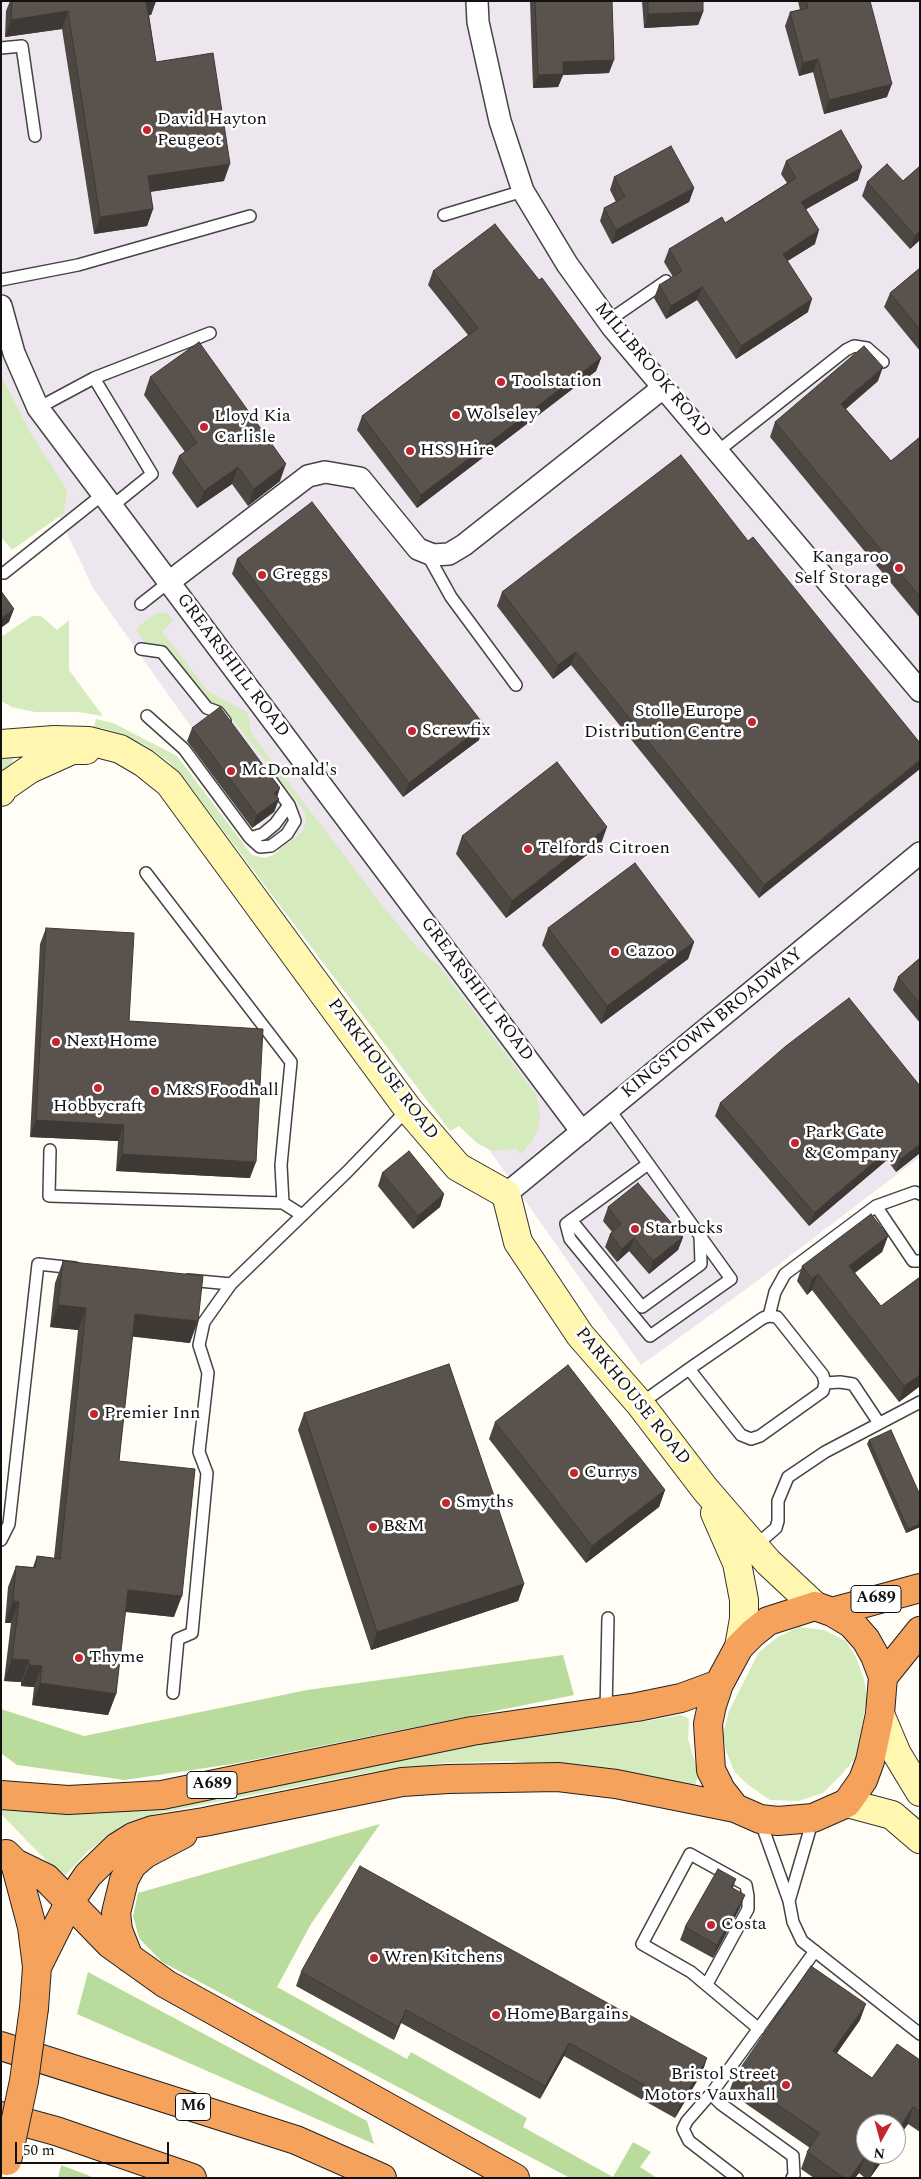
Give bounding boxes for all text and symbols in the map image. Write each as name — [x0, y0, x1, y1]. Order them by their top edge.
place label: David Hayton Peugeot — [157, 109, 267, 152]
marker: David Hayton Peugeot — [141, 124, 153, 136]
street label: MILLBROOK ROAD — [589, 299, 715, 443]
place label: Toolstation — [511, 371, 602, 393]
marker: Toolstation — [495, 376, 507, 388]
place label: Wolseley — [466, 404, 537, 426]
place label: Lloyd Kia Carlisle — [214, 406, 291, 448]
marker: Wolseley — [450, 409, 462, 421]
marker: Lloyd Kia Carlisle — [198, 421, 210, 433]
place label: HSS Hire — [420, 440, 494, 462]
marker: HSS Hire — [404, 445, 416, 457]
place label: Kangaroo Self Storage — [794, 547, 889, 590]
marker: Kangaroo Self Storage — [893, 562, 905, 574]
place label: Greggs — [272, 564, 329, 586]
marker: Greggs — [256, 569, 268, 581]
street label: GREARSHILL ROAD — [171, 590, 293, 742]
place label: Stolle Europe Distribution Centre — [584, 701, 742, 744]
marker: Stolle Europe Distribution Centre — [746, 716, 758, 728]
place label: Screwfix — [422, 720, 491, 742]
marker: Screwfix — [406, 725, 418, 737]
place label: McDonald's — [241, 760, 337, 782]
marker: McDonald's — [225, 765, 237, 777]
place label: Telfords Citroen — [538, 838, 670, 860]
marker: Telfords Citroen — [522, 843, 534, 855]
street label: GREARSHILL ROAD — [415, 914, 537, 1066]
place label: Cazoo — [625, 941, 675, 963]
street label: KINGSTOWN BROADWAY — [618, 944, 808, 1104]
marker: Cazoo — [609, 946, 621, 958]
street label: PARKHOUSE ROAD — [322, 995, 442, 1145]
place label: Next Home — [66, 1031, 157, 1053]
marker: Next Home — [50, 1036, 62, 1048]
place label: M&S Foodhall — [165, 1080, 279, 1102]
marker: Hobbycraft — [92, 1082, 104, 1094]
marker: M&S Foodhall — [149, 1085, 161, 1097]
place label: Hobbycraft — [53, 1096, 143, 1118]
place label: Park Gate & Company — [805, 1122, 898, 1164]
marker: Park Gate & Company — [789, 1137, 801, 1149]
place label: Starbucks — [645, 1218, 723, 1240]
marker: Starbucks — [629, 1223, 641, 1235]
street label: PARKHOUSE ROAD — [570, 1324, 694, 1470]
place label: Premier Inn — [104, 1403, 201, 1425]
marker: Premier Inn — [88, 1408, 100, 1420]
place label: Currys — [584, 1462, 638, 1484]
marker: Currys — [568, 1467, 580, 1479]
place label: Smyths — [456, 1492, 514, 1514]
marker: Smyths — [440, 1497, 452, 1509]
place label: B&M — [383, 1516, 425, 1538]
marker: B&M — [367, 1521, 379, 1533]
road number: A689 — [851, 1586, 901, 1612]
place label: Thyme — [89, 1647, 144, 1669]
marker: Thyme — [73, 1652, 85, 1664]
road number: A689 — [187, 1772, 237, 1798]
place label: Costa — [721, 1914, 767, 1936]
marker: Costa — [705, 1919, 717, 1931]
place label: Wren Kitchens — [384, 1947, 503, 1969]
marker: Wren Kitchens — [368, 1952, 380, 1964]
place label: Home Bargains — [506, 2004, 629, 2026]
marker: Home Bargains — [490, 2009, 502, 2021]
place label: Bristol Street Motors Vauxhall — [644, 2064, 776, 2106]
marker: Bristol Street Motors Vauxhall — [780, 2079, 792, 2091]
road number: M6 — [176, 2094, 210, 2120]
north arrow — [856, 2114, 906, 2164]
scale bar — [18, 2132, 171, 2164]
text: 50 m — [23, 2139, 55, 2162]
text: N — [872, 2142, 886, 2165]

